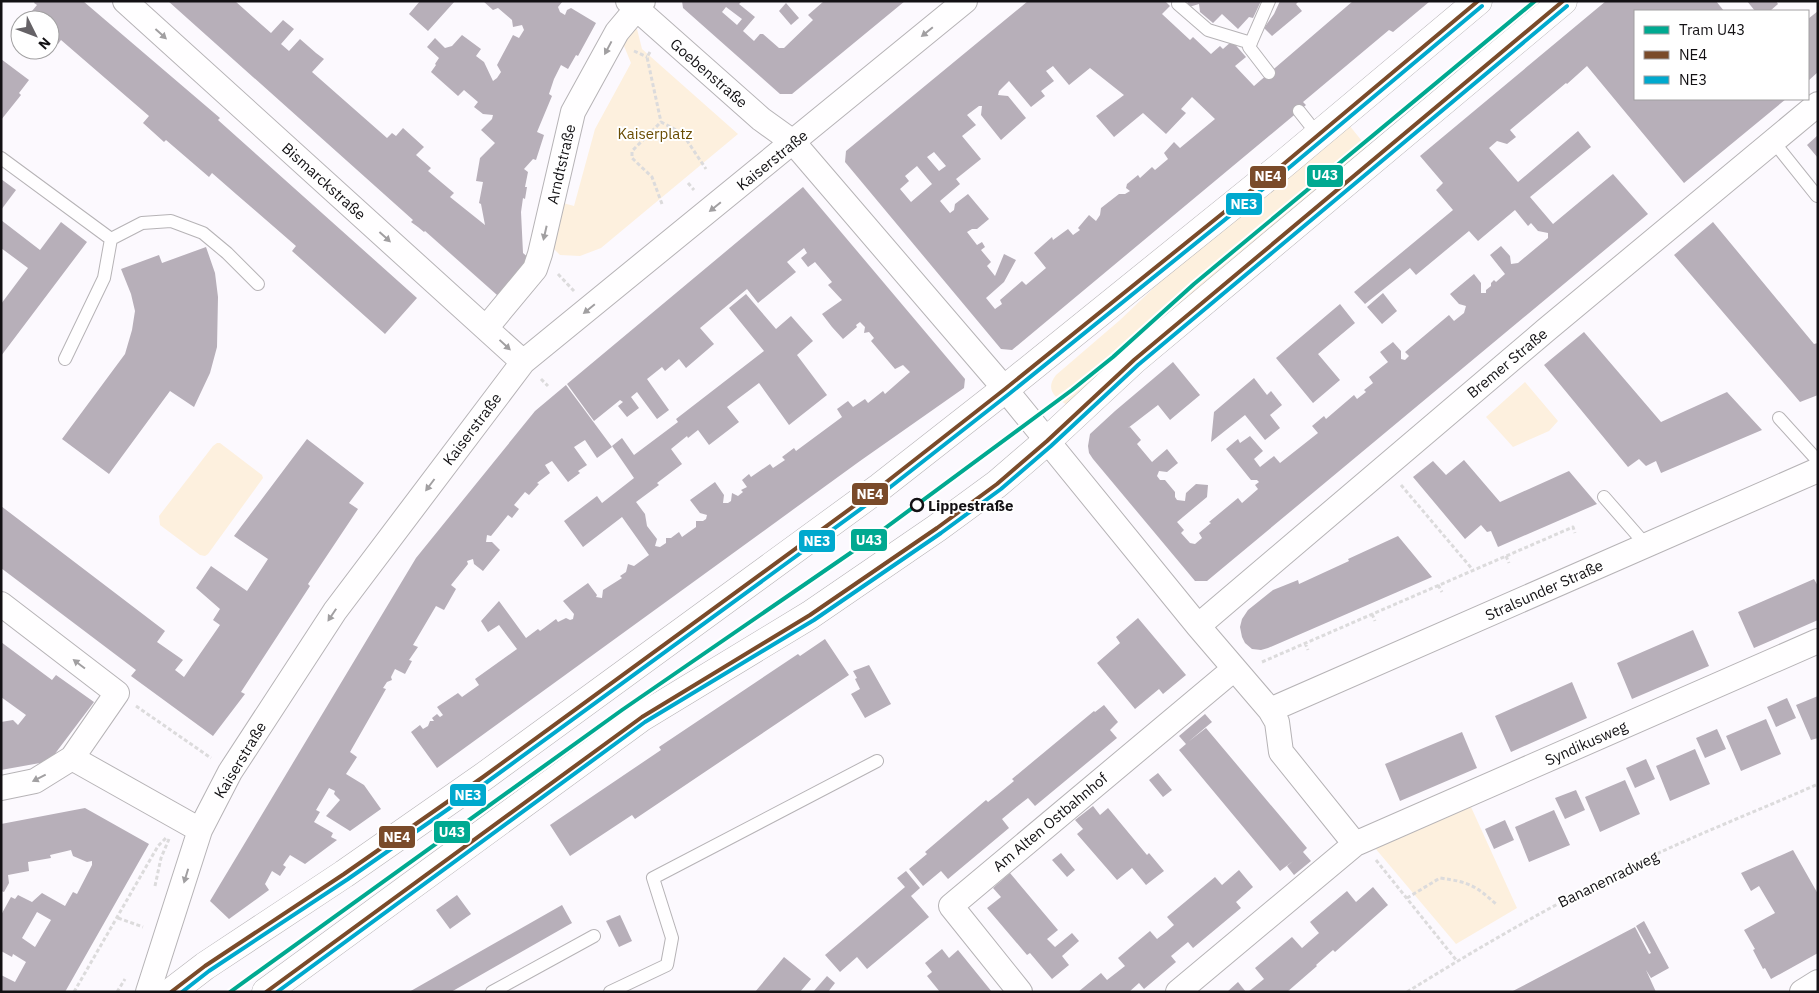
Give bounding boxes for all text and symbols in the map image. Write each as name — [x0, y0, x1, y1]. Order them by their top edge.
north arrow — [10, 10, 60, 60]
legend — [1634, 10, 1809, 100]
text: Tram U43 — [1679, 20, 1745, 39]
one-way arrow — [921, 27, 934, 38]
one-way arrow — [155, 28, 167, 40]
text: N — [35, 34, 55, 53]
street label: Goebenstraße — [666, 34, 752, 112]
one-way arrow — [603, 41, 612, 55]
text: NE4 — [1679, 45, 1707, 64]
text: NE3 — [1679, 70, 1707, 89]
street label: Arndtstraße — [543, 122, 579, 206]
park label: Kaiserplatz — [617, 124, 693, 143]
street label: Kaiserstraße — [733, 126, 811, 194]
street label: Bismarckstraße — [278, 138, 370, 224]
line badge: U43 — [1306, 164, 1344, 188]
line badge: NE4 — [1249, 165, 1287, 189]
text: U43 — [1312, 166, 1338, 184]
text: NE4 — [1254, 167, 1282, 185]
line badge: NE3 — [1225, 192, 1263, 216]
text: NE3 — [1230, 195, 1258, 213]
one-way arrow — [709, 201, 722, 212]
one-way arrow — [541, 226, 549, 241]
one-way arrow — [379, 231, 391, 243]
one-way arrow — [583, 303, 596, 314]
street label: Bremer Straße — [1463, 324, 1551, 402]
one-way arrow — [498, 339, 510, 351]
street label: Kaiserstraße — [439, 389, 505, 469]
one-way arrow — [425, 478, 436, 491]
line badge: NE4 — [851, 482, 889, 506]
text: NE4 — [856, 485, 884, 503]
place label: Lippestraße — [928, 496, 1013, 515]
marker: Lippestraße — [910, 498, 924, 512]
line badge: U43 — [850, 528, 888, 552]
line badge: NE3 — [798, 529, 836, 553]
text: U43 — [856, 531, 882, 549]
text: NE3 — [803, 532, 831, 550]
street label: Stralsunder Straße — [1482, 555, 1606, 625]
one-way arrow — [328, 608, 337, 621]
one-way arrow — [73, 658, 86, 669]
street label: Syndikusweg — [1542, 716, 1630, 770]
street label: Kaiserstraße — [210, 718, 270, 802]
street label: Am Alten Ostbahnhof — [989, 768, 1111, 876]
one-way arrow — [31, 774, 46, 782]
line badge: NE3 — [449, 783, 487, 807]
text: NE3 — [454, 786, 482, 804]
line badge: U43 — [433, 820, 471, 844]
text: U43 — [439, 823, 465, 841]
line badge: NE4 — [378, 825, 416, 849]
text: NE4 — [383, 828, 411, 846]
street label: Bananenradweg — [1555, 846, 1661, 912]
one-way arrow — [181, 869, 189, 884]

